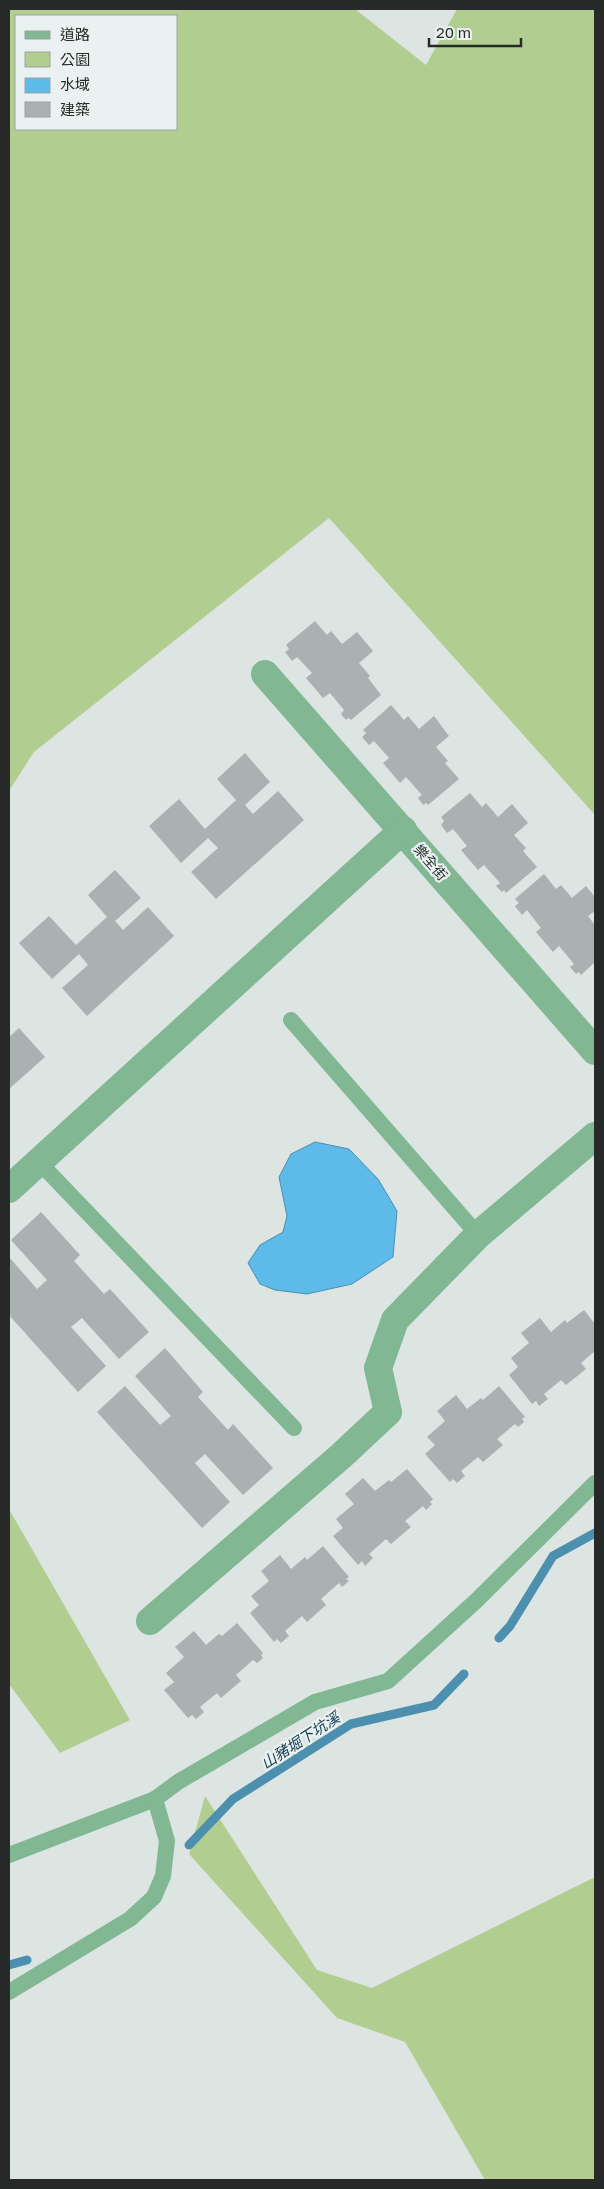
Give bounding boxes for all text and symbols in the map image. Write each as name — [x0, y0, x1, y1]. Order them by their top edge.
legend — [15, 15, 178, 130]
scale bar — [429, 15, 522, 47]
text: 20 m — [436, 23, 471, 41]
text: 道路 — [60, 25, 90, 43]
text: 公園 — [60, 50, 90, 68]
text: 水域 — [60, 75, 90, 93]
text: 建築 — [60, 100, 90, 118]
street label: 樂全街 — [411, 841, 451, 883]
water label: 山豬堀下坑溪 — [257, 1707, 344, 1772]

